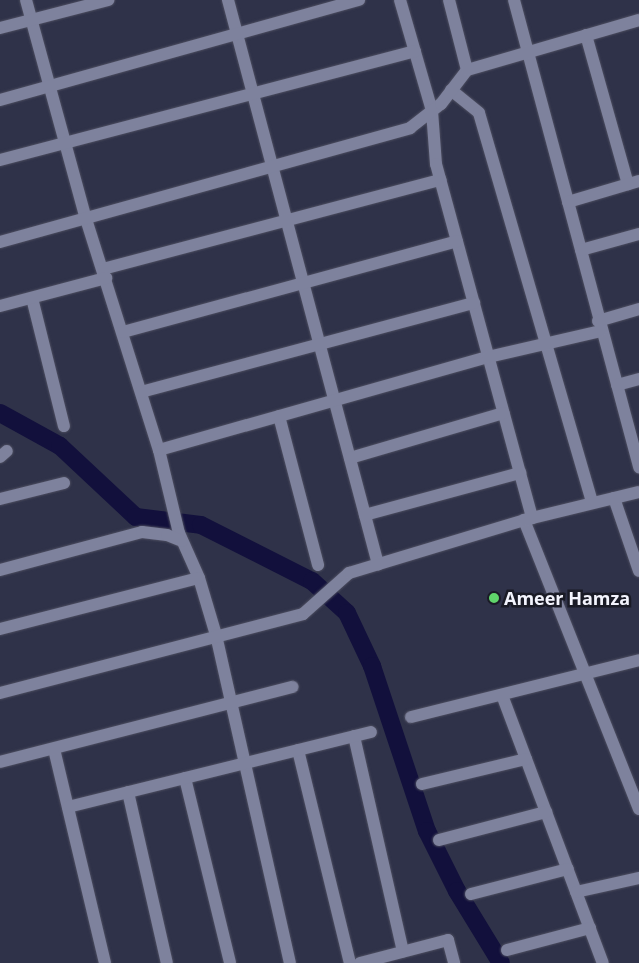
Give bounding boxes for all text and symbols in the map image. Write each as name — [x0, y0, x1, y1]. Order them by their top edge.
place label: Ameer Hamza — [504, 587, 630, 609]
marker: Ameer Hamza — [488, 592, 500, 604]

